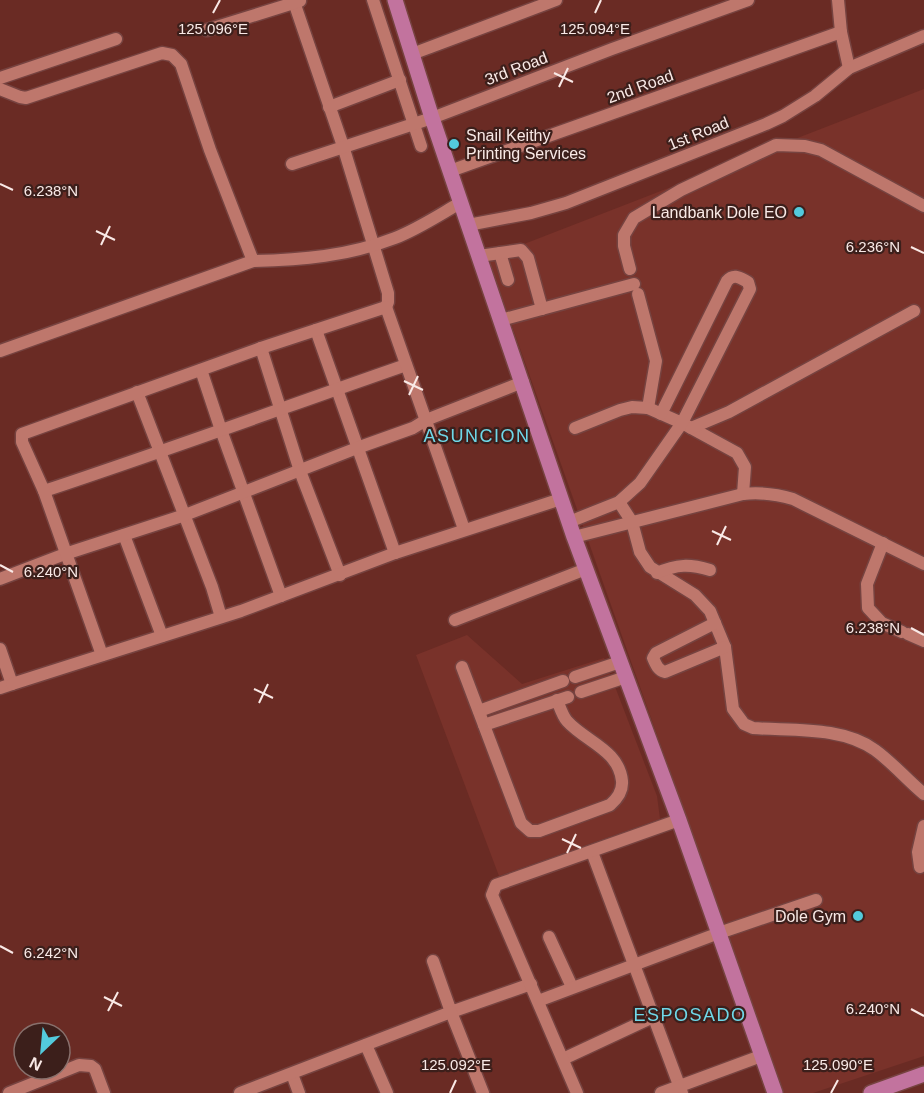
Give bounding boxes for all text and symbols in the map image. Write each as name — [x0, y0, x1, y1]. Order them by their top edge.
text: 125.096°E — [178, 20, 248, 37]
text: 125.094°E — [560, 20, 630, 37]
street label: 3rd Road — [482, 49, 550, 88]
street label: 2nd Road — [605, 67, 676, 106]
street label: 1st Road — [665, 114, 731, 153]
place label: Snail Keithy Printing Services — [466, 127, 586, 162]
marker: Snail Keithy Printing Services — [447, 137, 461, 151]
text: 6.238°N — [24, 182, 78, 199]
place label: Landbank Dole EO — [652, 204, 787, 221]
marker: Landbank Dole EO — [792, 205, 806, 219]
text: 6.236°N — [846, 238, 900, 255]
district label: ASUNCION — [423, 426, 531, 446]
text: 6.240°N — [24, 563, 78, 580]
text: 6.238°N — [846, 619, 900, 636]
place label: Dole Gym — [775, 908, 846, 925]
marker: Dole Gym — [851, 909, 865, 923]
text: 6.242°N — [24, 944, 78, 961]
text: 6.240°N — [846, 1000, 900, 1017]
district label: ESPOSADO — [633, 1005, 747, 1025]
north arrow — [12, 1021, 72, 1081]
text: N — [27, 1054, 45, 1074]
text: 125.092°E — [421, 1056, 491, 1073]
text: 125.090°E — [803, 1056, 873, 1073]

